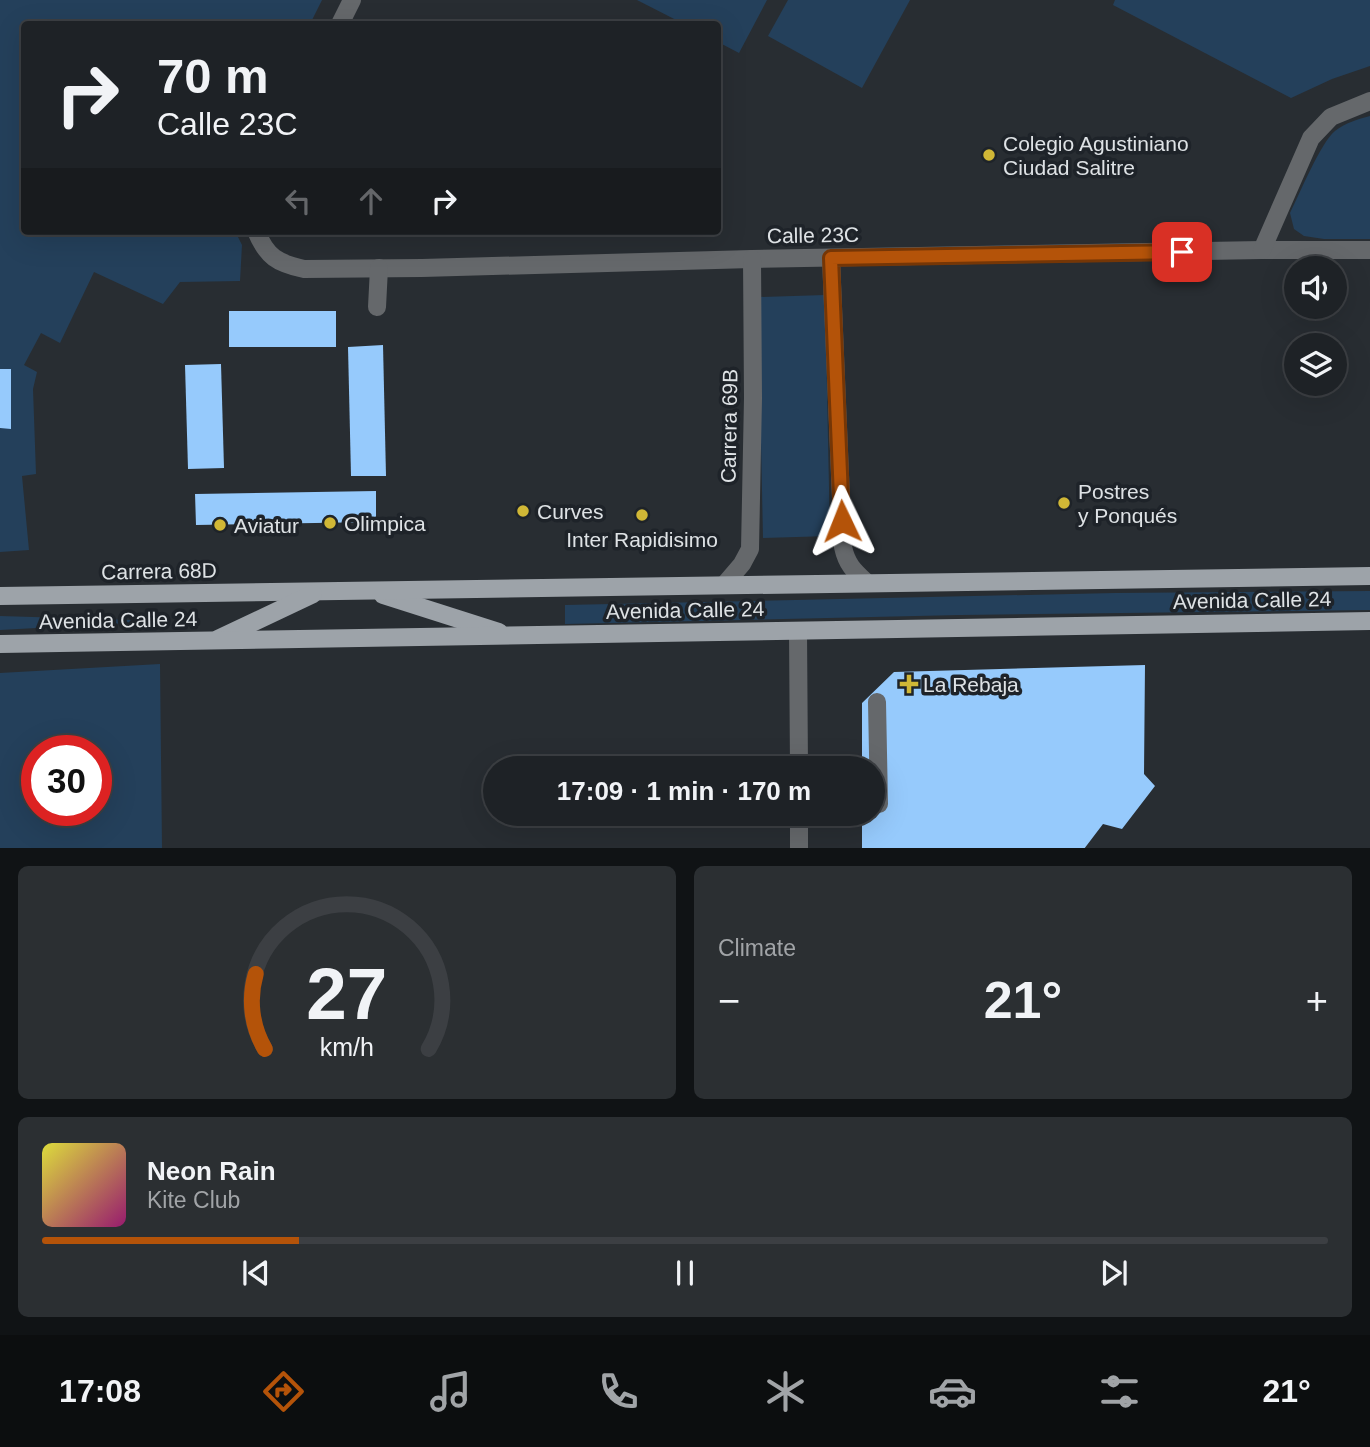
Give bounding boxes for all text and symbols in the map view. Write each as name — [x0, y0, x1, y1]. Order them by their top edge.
icon: right — [42, 49, 133, 140]
text: 70 m — [157, 49, 269, 103]
text: Calle 23C — [157, 106, 298, 142]
place label: Colegio Agustiniano Ciudad Salitre — [1003, 132, 1189, 179]
marker: Colegio Agustiniano Ciudad Salitre — [981, 147, 997, 163]
icon: left — [279, 182, 317, 220]
icon: ahead — [352, 182, 390, 220]
icon: right — [425, 182, 463, 220]
pin — [1152, 222, 1212, 282]
street label: Calle 23C — [767, 223, 859, 247]
icon: arrive — [1163, 233, 1201, 271]
map controls — [1284, 256, 1347, 396]
button: sound — [1284, 256, 1347, 319]
button: layers — [1284, 333, 1347, 396]
street label: Carrera 69B — [717, 369, 741, 483]
place label: Postres y Ponqués — [1078, 480, 1177, 527]
position arrow — [805, 484, 879, 558]
marker: Postres y Ponqués — [1056, 495, 1072, 511]
place label: Curves — [537, 500, 604, 523]
marker: Curves — [515, 503, 531, 519]
marker: Inter Rapidisimo — [634, 507, 650, 523]
place label: Olimpica — [344, 512, 426, 535]
place label: Aviatur — [234, 514, 299, 537]
marker: Olimpica — [322, 515, 338, 531]
marker: Aviatur — [212, 517, 228, 533]
place label: Inter Rapidisimo — [566, 528, 718, 551]
street label: Carrera 68D — [101, 558, 217, 584]
street label: Avenida Calle 24 — [1173, 587, 1332, 613]
street label: Avenida Calle 24 — [606, 597, 765, 623]
street label: Avenida Calle 24 — [39, 607, 198, 633]
place label: La Rebaja — [923, 673, 1019, 696]
marker: La Rebaja — [901, 676, 917, 692]
speed limit sign: 30 — [21, 735, 112, 826]
text: 17:09 · 1 min · 170 m — [557, 776, 811, 806]
text: Climate — [718, 935, 796, 961]
text: 27 — [307, 953, 387, 1034]
text: 21° — [984, 971, 1062, 1029]
text: − — [718, 980, 740, 1022]
text: + — [1306, 980, 1328, 1022]
text: km/h — [320, 1032, 374, 1060]
text: Neon Rain — [147, 1156, 276, 1186]
text: Kite Club — [147, 1187, 240, 1213]
icon: previous — [237, 1254, 275, 1292]
icon: pause — [666, 1254, 704, 1292]
icon: next — [1095, 1254, 1133, 1292]
icon: directions — [259, 1367, 308, 1416]
icon: music — [426, 1367, 475, 1416]
icon: phone — [594, 1367, 643, 1416]
icon: climate — [761, 1367, 810, 1416]
icon: car — [928, 1367, 977, 1416]
icon: filters — [1095, 1367, 1144, 1416]
text: 17:08 — [59, 1373, 141, 1409]
text: 21° — [1262, 1373, 1311, 1409]

